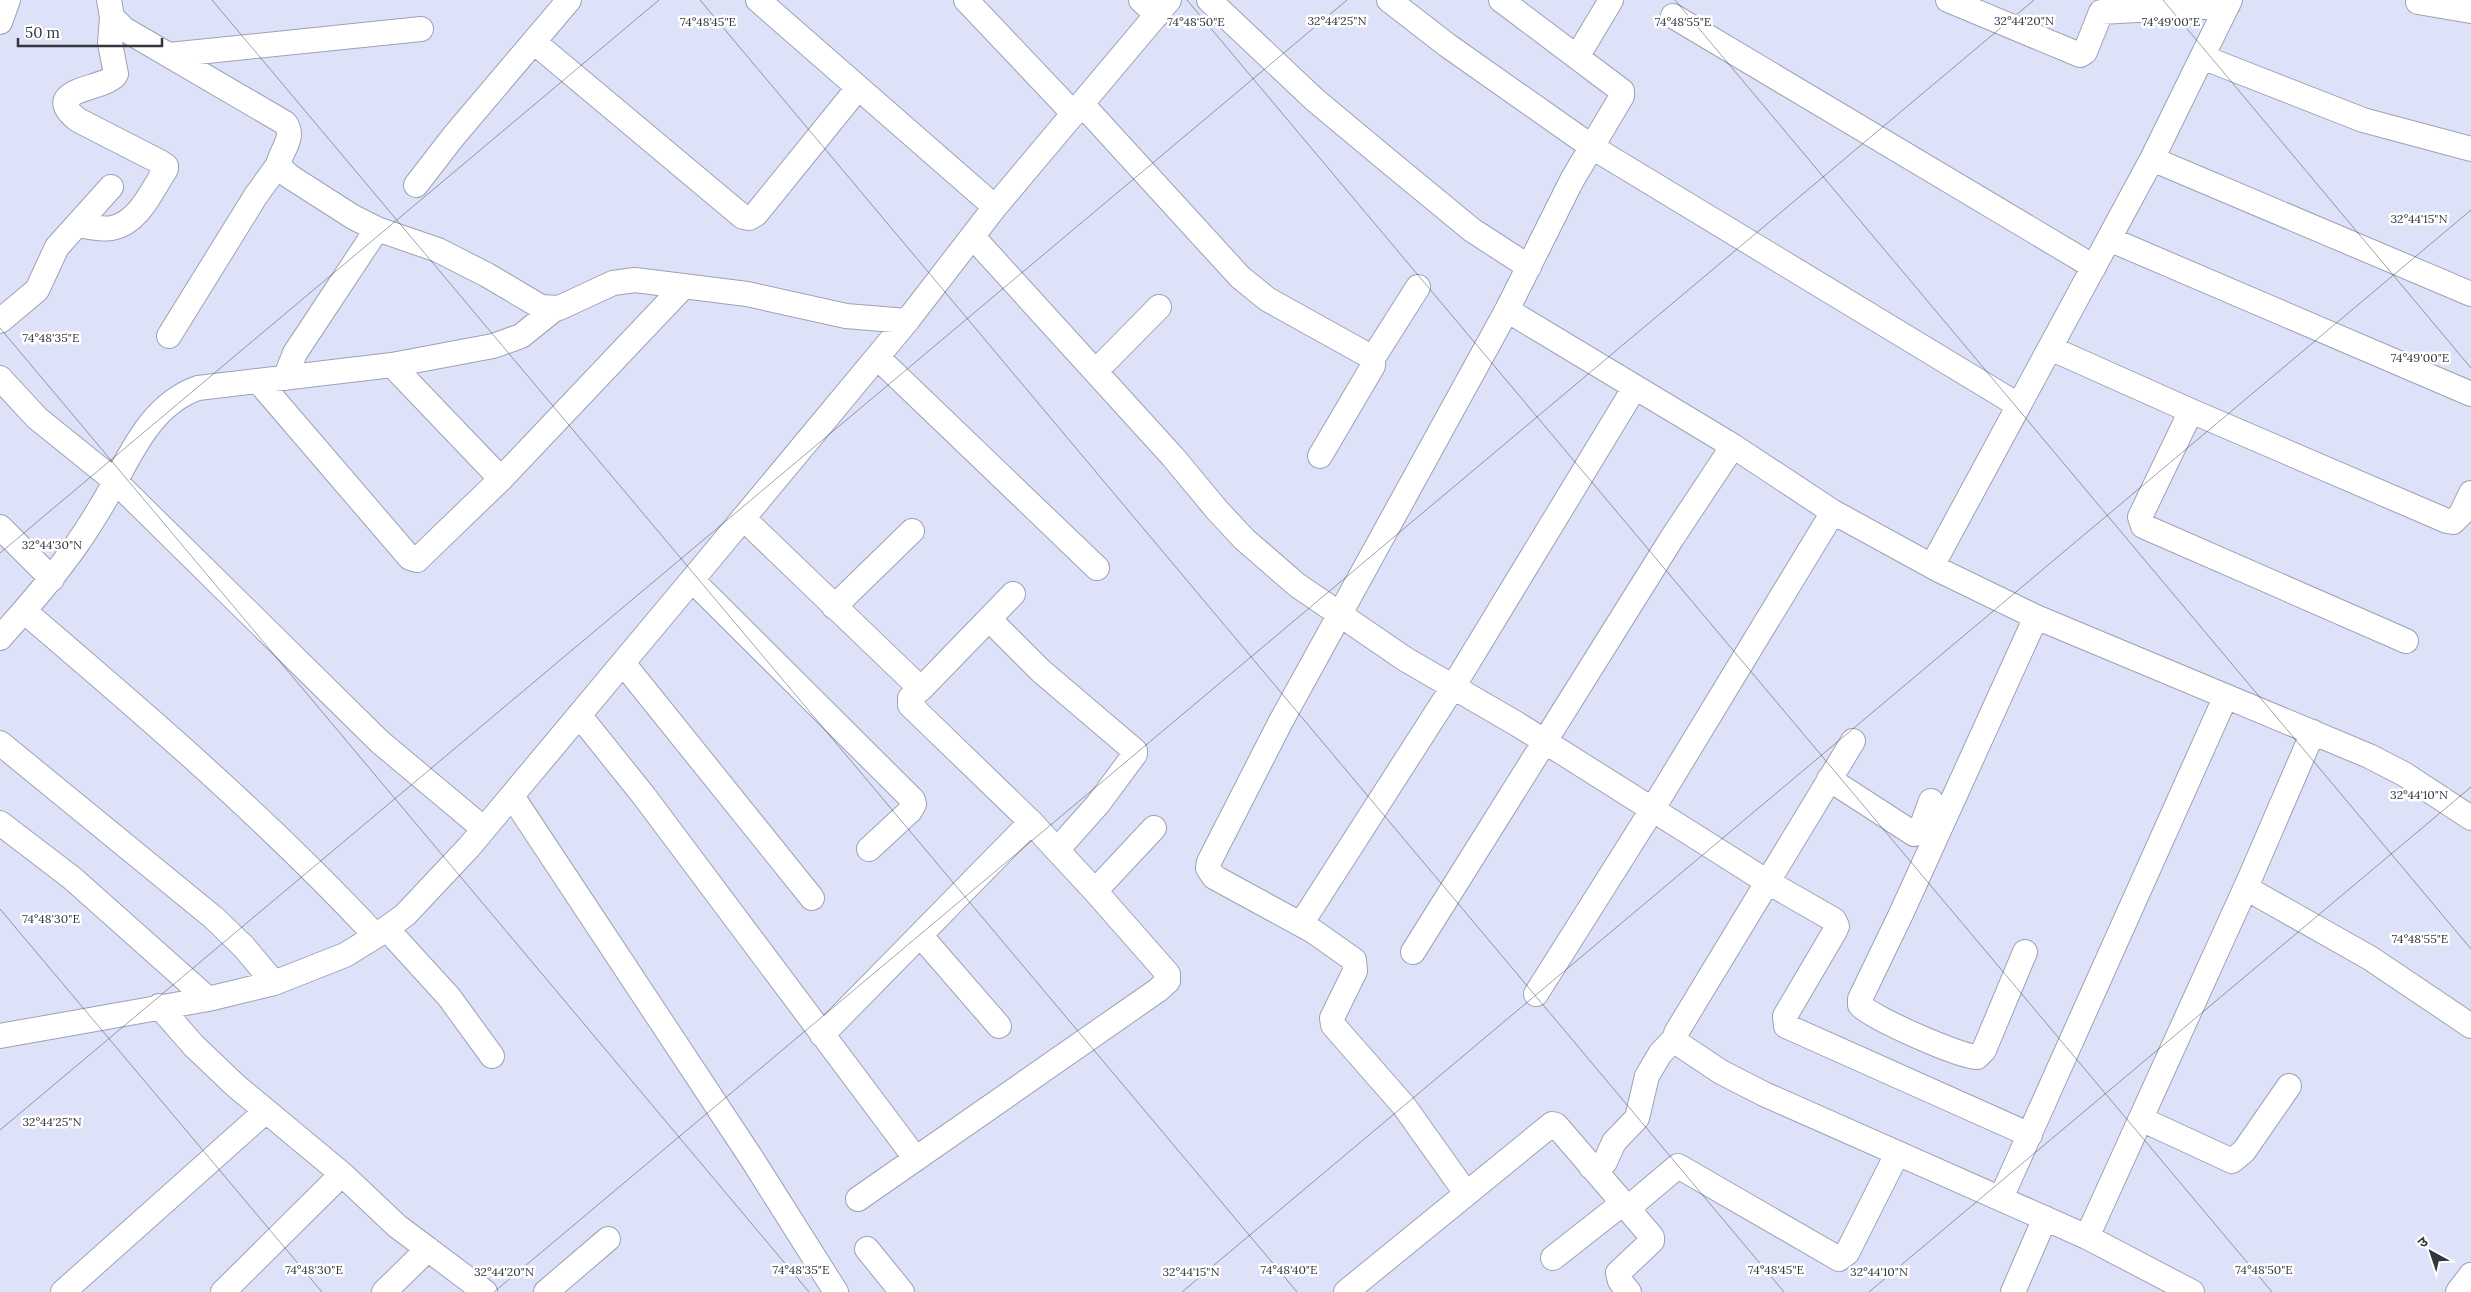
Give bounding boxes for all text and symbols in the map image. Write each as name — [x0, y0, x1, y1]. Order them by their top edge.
text: 32°44'25"N — [1307, 13, 1367, 28]
text: 32°44'20"N — [1994, 13, 2054, 28]
text: 74°48'45"E — [680, 14, 736, 29]
text: 74°48'50"E — [1167, 14, 1225, 29]
text: 74°48'55"E — [1655, 14, 1711, 29]
text: 74°49'00"E — [2142, 14, 2200, 29]
scale bar — [18, 15, 161, 47]
text: 50 m — [25, 23, 60, 42]
text: 32°44'15"N — [2390, 211, 2448, 226]
text: 74°48'35"E — [23, 330, 79, 345]
text: 74°49'00"E — [2391, 350, 2449, 365]
text: 32°44'30"N — [22, 537, 82, 552]
text: 32°44'10"N — [2390, 787, 2448, 802]
text: 74°48'30"E — [22, 911, 80, 926]
text: 74°48'55"E — [2392, 931, 2448, 946]
text: 32°44'25"N — [22, 1114, 82, 1129]
north arrow — [2406, 1227, 2456, 1277]
text: उ — [2414, 1232, 2432, 1252]
text: 74°48'30"E — [285, 1262, 343, 1277]
text: 74°48'35"E — [773, 1262, 829, 1277]
text: 74°48'40"E — [1261, 1262, 1317, 1277]
text: 74°48'45"E — [1748, 1262, 1804, 1277]
text: 74°48'50"E — [2235, 1262, 2293, 1277]
text: 32°44'20"N — [474, 1264, 534, 1279]
text: 32°44'15"N — [1162, 1264, 1220, 1279]
text: 32°44'10"N — [1850, 1264, 1908, 1279]

